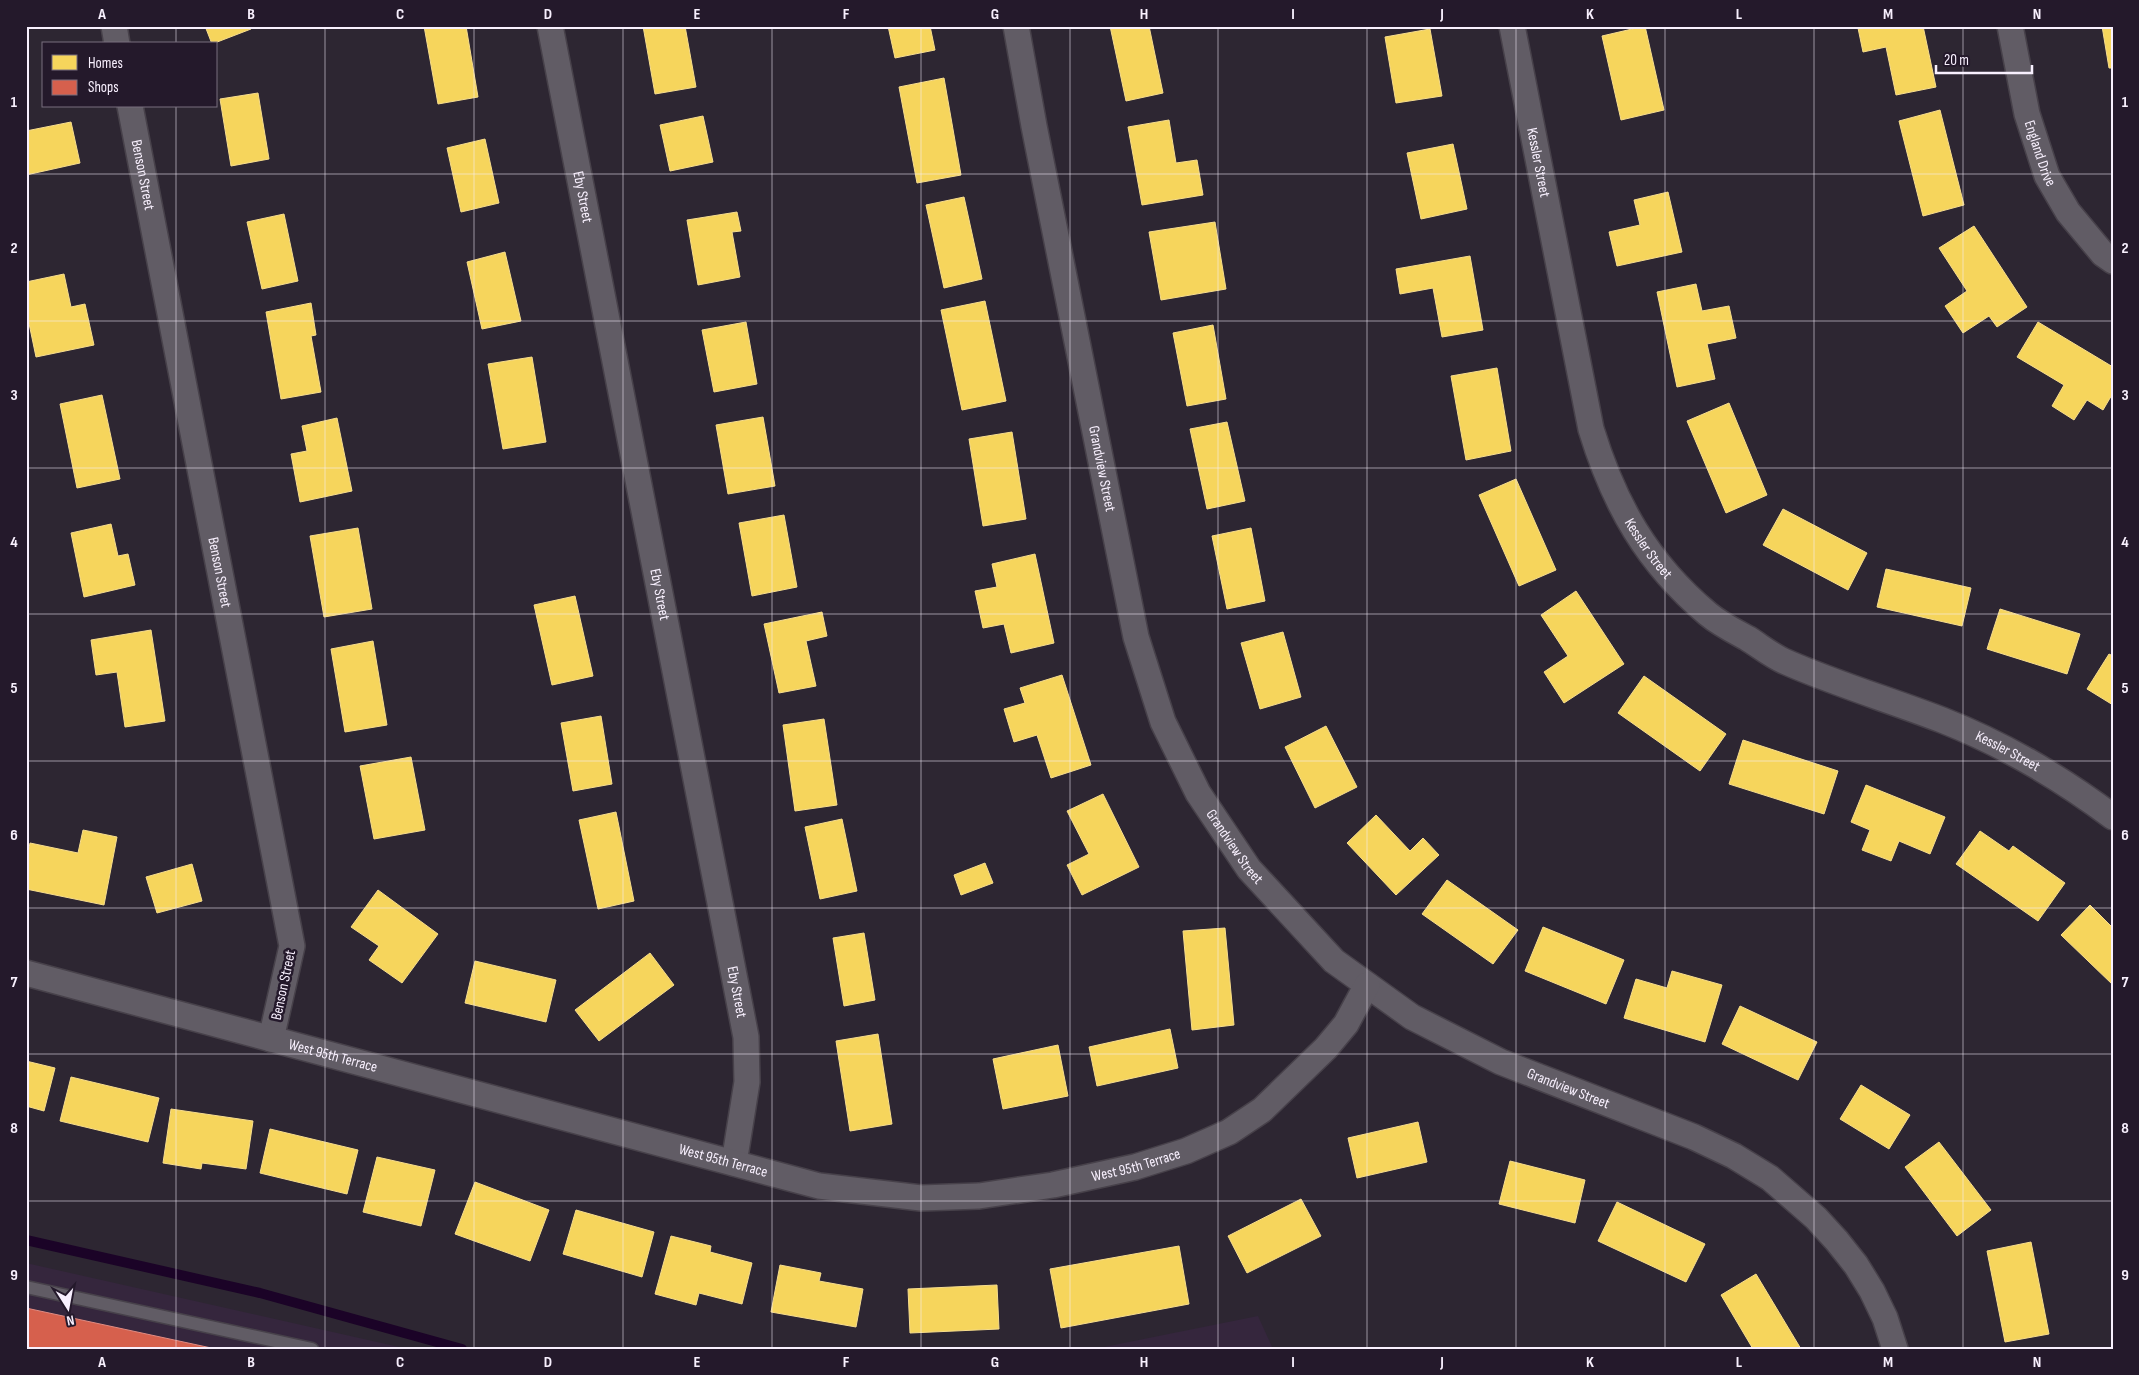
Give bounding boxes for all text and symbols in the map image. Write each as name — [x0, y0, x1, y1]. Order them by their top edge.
text: A — [97, 5, 106, 24]
text: B — [247, 5, 255, 24]
text: C — [396, 5, 404, 24]
text: D — [544, 5, 552, 24]
text: E — [694, 5, 701, 24]
text: F — [843, 5, 850, 24]
text: G — [991, 5, 999, 24]
text: H — [1140, 5, 1148, 24]
text: I — [1291, 5, 1295, 24]
text: J — [1439, 5, 1444, 24]
text: K — [1586, 5, 1594, 24]
text: L — [1736, 5, 1743, 24]
text: M — [1883, 5, 1893, 24]
text: N — [2033, 5, 2041, 24]
legend — [42, 42, 218, 108]
scale bar — [1936, 42, 2033, 74]
text: 20 m — [1944, 51, 1969, 70]
text: Homes — [88, 54, 123, 73]
text: Shops — [88, 78, 119, 97]
text: 1 — [11, 93, 18, 112]
text: 1 — [2122, 93, 2129, 112]
street label: England Drive — [2020, 118, 2060, 190]
street label: Kessler Street — [1522, 126, 1554, 199]
street label: Benson Street — [127, 138, 159, 212]
street label: Eby Street — [568, 169, 597, 225]
text: 2 — [10, 239, 18, 258]
text: 2 — [2121, 239, 2129, 258]
text: 3 — [10, 386, 18, 405]
text: 3 — [2121, 386, 2129, 405]
street label: Grandview Street — [1084, 424, 1120, 514]
street label: Kessler Street — [1620, 515, 1676, 584]
text: 4 — [10, 533, 18, 552]
text: 4 — [2121, 533, 2129, 552]
street label: Benson Street — [203, 536, 236, 610]
street label: Eby Street — [645, 567, 674, 622]
text: 5 — [10, 679, 18, 698]
text: 5 — [2121, 679, 2129, 698]
street label: Kessler Street — [1972, 727, 2044, 776]
street label: Grandview Street — [1202, 806, 1267, 889]
text: 6 — [10, 826, 18, 845]
text: 6 — [2121, 826, 2129, 845]
street label: Benson Street — [267, 948, 300, 1022]
street label: Eby Street — [722, 965, 751, 1020]
text: 7 — [11, 973, 18, 992]
text: 7 — [2122, 973, 2129, 992]
street label: West 95th Terrace — [286, 1035, 380, 1077]
street label: Grandview Street — [1524, 1064, 1613, 1113]
text: 8 — [10, 1119, 18, 1138]
text: 8 — [2121, 1119, 2129, 1138]
street label: West 95th Terrace — [677, 1140, 770, 1182]
street label: West 95th Terrace — [1090, 1144, 1183, 1186]
text: 9 — [10, 1266, 18, 1285]
text: 9 — [2121, 1266, 2129, 1285]
north arrow — [42, 1282, 92, 1332]
text: N — [65, 1311, 76, 1329]
text: A — [97, 1353, 106, 1372]
text: B — [247, 1353, 255, 1372]
text: C — [396, 1353, 404, 1372]
text: D — [544, 1353, 552, 1372]
text: E — [694, 1353, 701, 1372]
text: F — [843, 1353, 850, 1372]
text: G — [991, 1353, 999, 1372]
text: H — [1140, 1353, 1148, 1372]
text: I — [1291, 1353, 1295, 1372]
text: J — [1439, 1353, 1444, 1372]
text: K — [1586, 1353, 1594, 1372]
text: L — [1736, 1353, 1743, 1372]
text: M — [1883, 1353, 1893, 1372]
text: N — [2033, 1353, 2041, 1372]

